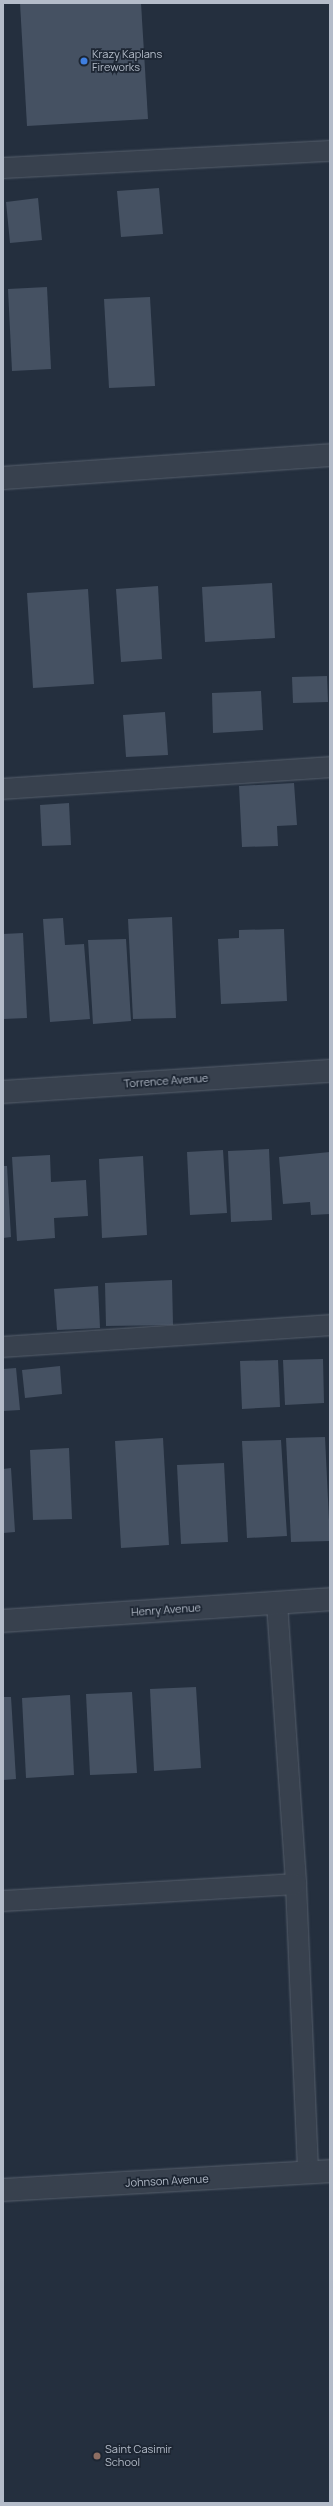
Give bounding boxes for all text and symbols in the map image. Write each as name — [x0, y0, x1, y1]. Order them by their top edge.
place label: Krazy Kaplans Fireworks — [92, 48, 162, 74]
marker: Krazy Kaplans Fireworks — [79, 56, 89, 66]
street label: Torrence Avenue — [123, 1071, 209, 1091]
street label: Henry Avenue — [131, 1601, 201, 1619]
street label: Johnson Avenue — [125, 2172, 209, 2190]
place label: Saint Casimir School — [105, 2443, 172, 2469]
marker: Saint Casimir School — [92, 2451, 102, 2461]

